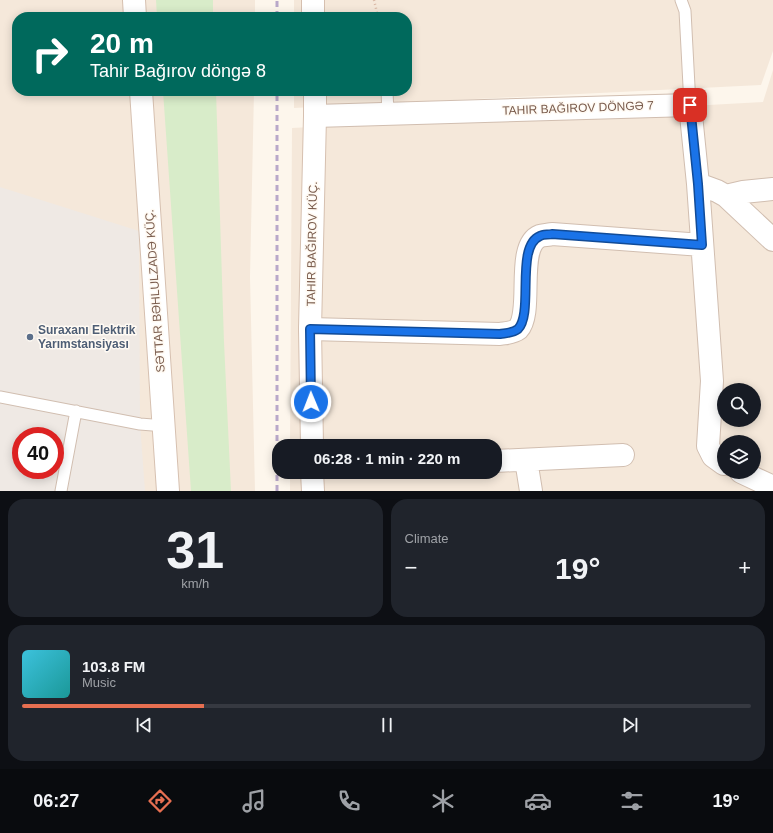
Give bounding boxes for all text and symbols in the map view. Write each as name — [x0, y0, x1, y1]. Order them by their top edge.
icon: right — [24, 28, 76, 80]
text: 20 m — [90, 28, 154, 59]
text: Tahir Bağırov döngə 8 — [90, 61, 266, 81]
pin — [673, 88, 707, 122]
icon: arrive — [679, 94, 701, 116]
street label: TAHIR BAĞIROV DÖNGƏ 7 — [502, 97, 654, 118]
street label: TAHIR BAĞIROV KÜÇ. — [303, 181, 320, 307]
street label: SƏTTAR BƏHLULZADƏ KÜÇ. — [142, 209, 168, 373]
place label: Suraxanı Elektrik Yarımstansiyası — [38, 323, 136, 351]
marker: Suraxanı Elektrik Yarımstansiyası — [25, 332, 35, 342]
position arrow — [290, 381, 332, 423]
map controls — [717, 383, 761, 479]
button: search — [717, 383, 761, 427]
speed limit sign: 40 — [12, 427, 64, 479]
button: layers — [717, 435, 761, 479]
text: 06:28 · 1 min · 220 m — [314, 450, 460, 467]
text: 31 — [166, 521, 224, 579]
text: Climate — [405, 531, 449, 546]
text: 19° — [555, 552, 600, 585]
text: − — [405, 555, 417, 580]
text: + — [738, 555, 751, 580]
text: km/h — [181, 576, 209, 591]
text: 103.8 FM — [82, 658, 145, 675]
text: Music — [82, 675, 116, 690]
icon: previous — [133, 714, 155, 736]
icon: pause — [376, 714, 398, 736]
icon: next — [619, 714, 641, 736]
icon: directions — [146, 787, 174, 815]
icon: music — [240, 787, 268, 815]
icon: phone — [335, 787, 363, 815]
icon: climate — [429, 787, 457, 815]
icon: car — [524, 787, 552, 815]
icon: filters — [618, 787, 646, 815]
text: 06:27 — [33, 791, 79, 811]
text: 19° — [712, 791, 740, 811]

